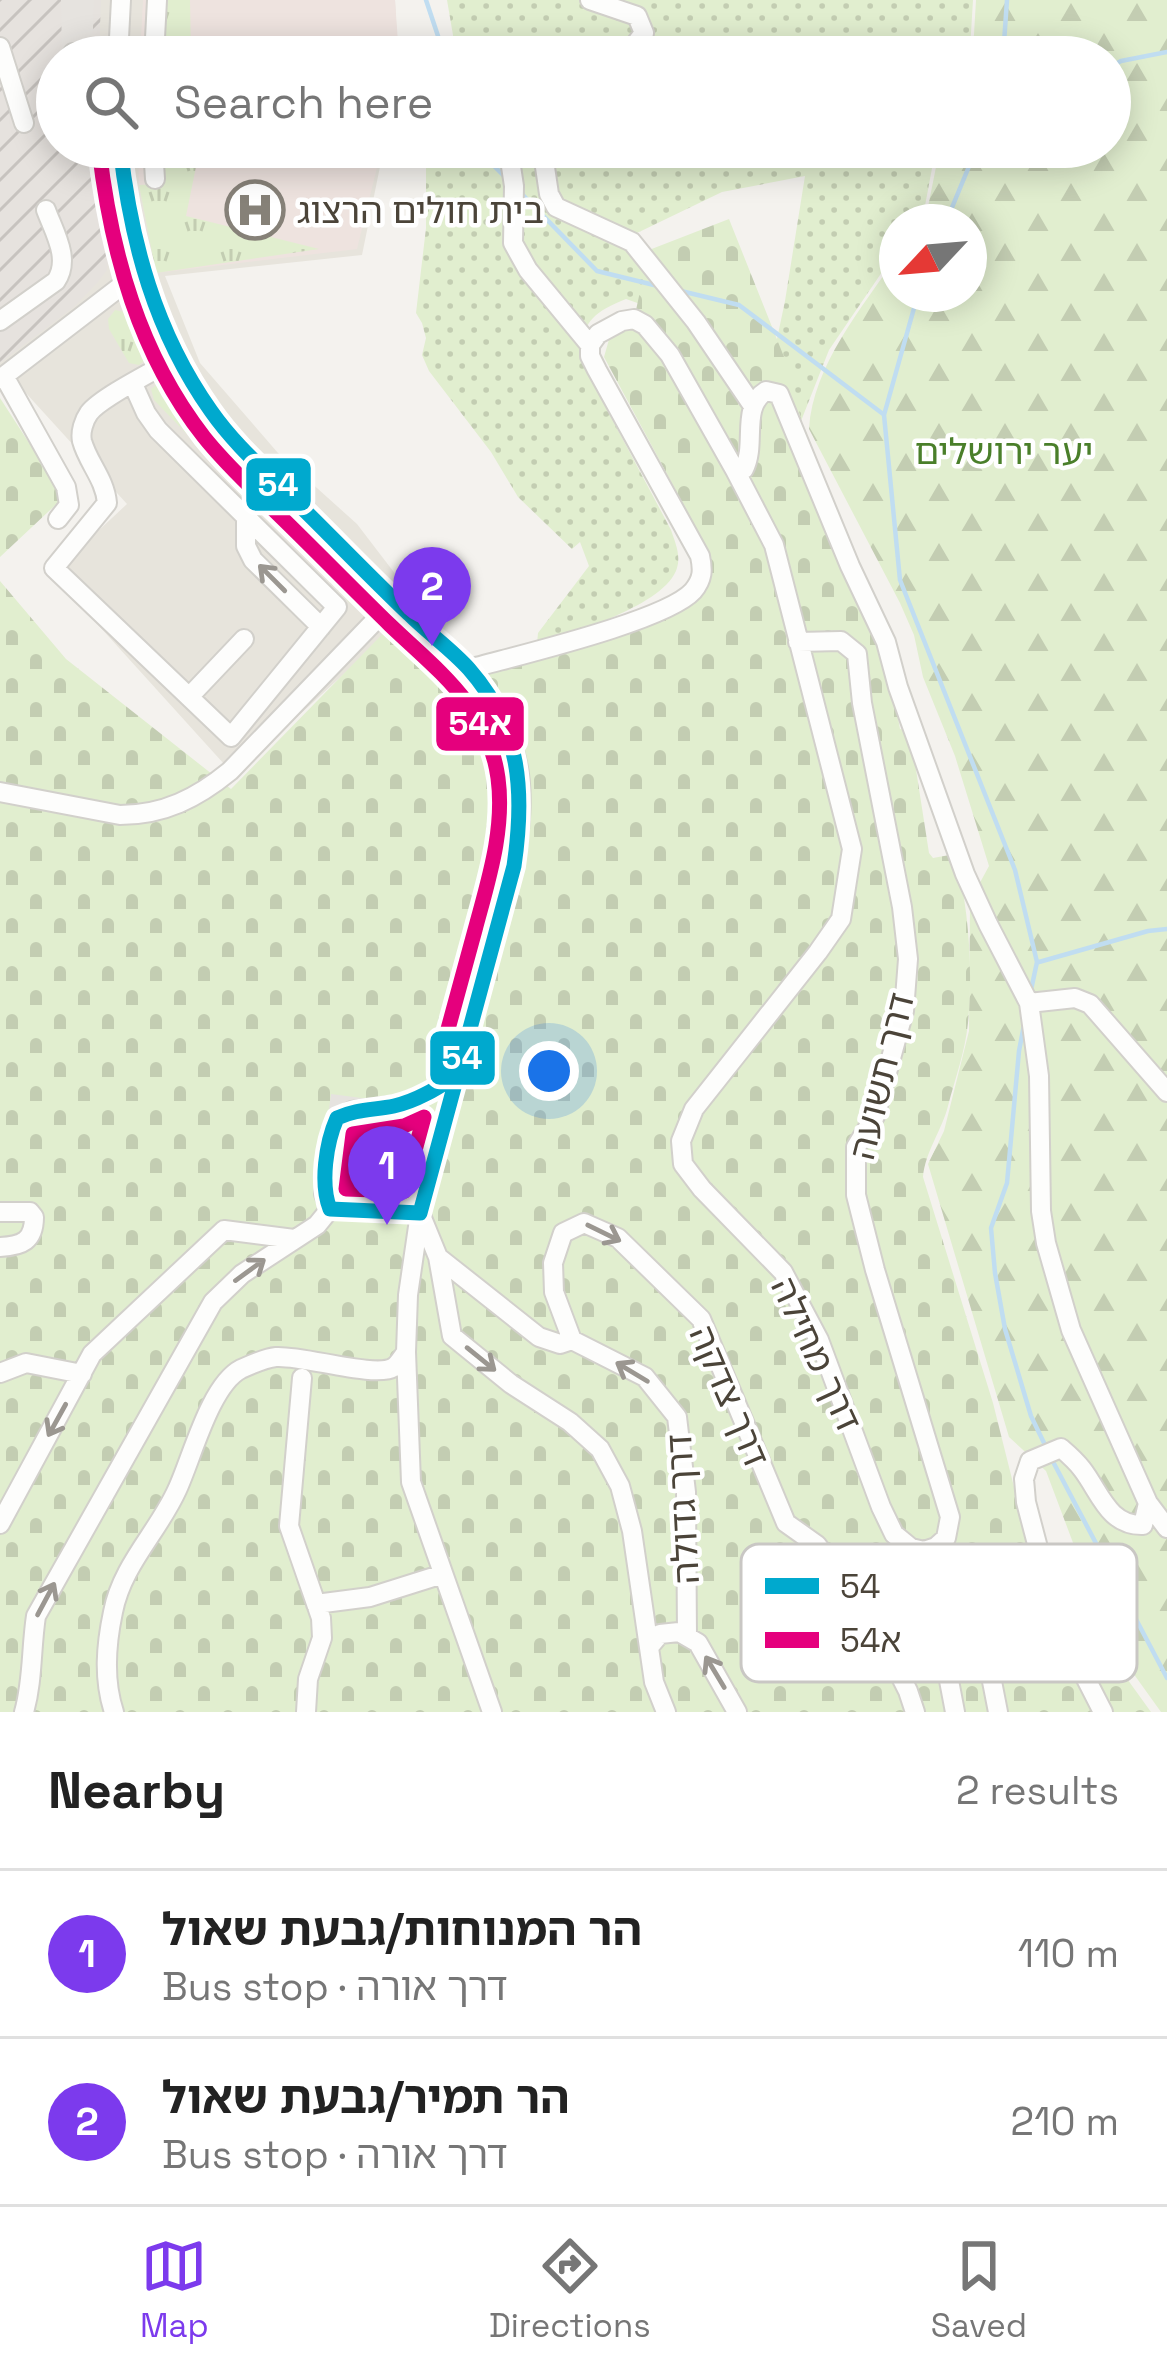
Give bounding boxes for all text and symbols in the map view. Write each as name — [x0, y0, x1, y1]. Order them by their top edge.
search box — [36, 36, 1131, 168]
icon: search — [78, 69, 144, 135]
text: Search here — [174, 74, 433, 131]
hospital icon: בית חולים הרצוג — [224, 179, 286, 241]
place label: בית חולים הרצוג — [297, 188, 544, 234]
north arrow — [879, 204, 987, 312]
park label: יער ירושלים — [915, 429, 1093, 475]
line badge: 54 — [244, 456, 313, 513]
text: 54 — [258, 464, 298, 506]
pin: 2 — [393, 547, 471, 646]
one-way arrow — [258, 564, 286, 593]
line badge: 54א — [434, 695, 526, 753]
text: 54א — [448, 703, 512, 745]
street label: דרך תשועה — [839, 988, 925, 1164]
line badge: 54 — [428, 1029, 497, 1087]
text: 54 — [442, 1037, 482, 1079]
your location — [519, 1041, 579, 1101]
pin: 1 — [348, 1126, 426, 1225]
one-way arrow — [586, 1222, 622, 1245]
one-way arrow — [233, 1258, 266, 1283]
street label: דרך מחילה — [760, 1270, 872, 1439]
street label: דרך צדקה — [679, 1319, 779, 1474]
one-way arrow — [464, 1346, 496, 1372]
one-way arrow — [616, 1360, 650, 1384]
one-way arrow — [45, 1401, 68, 1436]
street label: דרך גדולה — [656, 1433, 710, 1585]
legend — [741, 1544, 1137, 1682]
text: 54 — [840, 1566, 880, 1608]
one-way arrow — [35, 1583, 58, 1618]
text: 54א — [840, 1620, 901, 1662]
one-way arrow — [703, 1656, 727, 1690]
text: Nearby — [48, 1758, 225, 1823]
text: 2 results — [956, 1766, 1119, 1815]
text: הר המנוחות/גבעת שאול — [162, 1901, 642, 1958]
text: 1 — [78, 1929, 96, 1978]
text: 110 m — [1018, 1929, 1119, 1978]
text: Bus stop · דרך אורה — [162, 1962, 508, 2011]
text: הר תמיר/גבעת שאול — [162, 2069, 570, 2126]
text: 2 — [75, 2097, 99, 2146]
text: 210 m — [1011, 2097, 1119, 2146]
text: Bus stop · דרך אורה — [162, 2130, 508, 2179]
tab: Map — [140, 2233, 209, 2347]
tab: Directions — [489, 2233, 651, 2347]
tab: Saved — [931, 2233, 1027, 2347]

